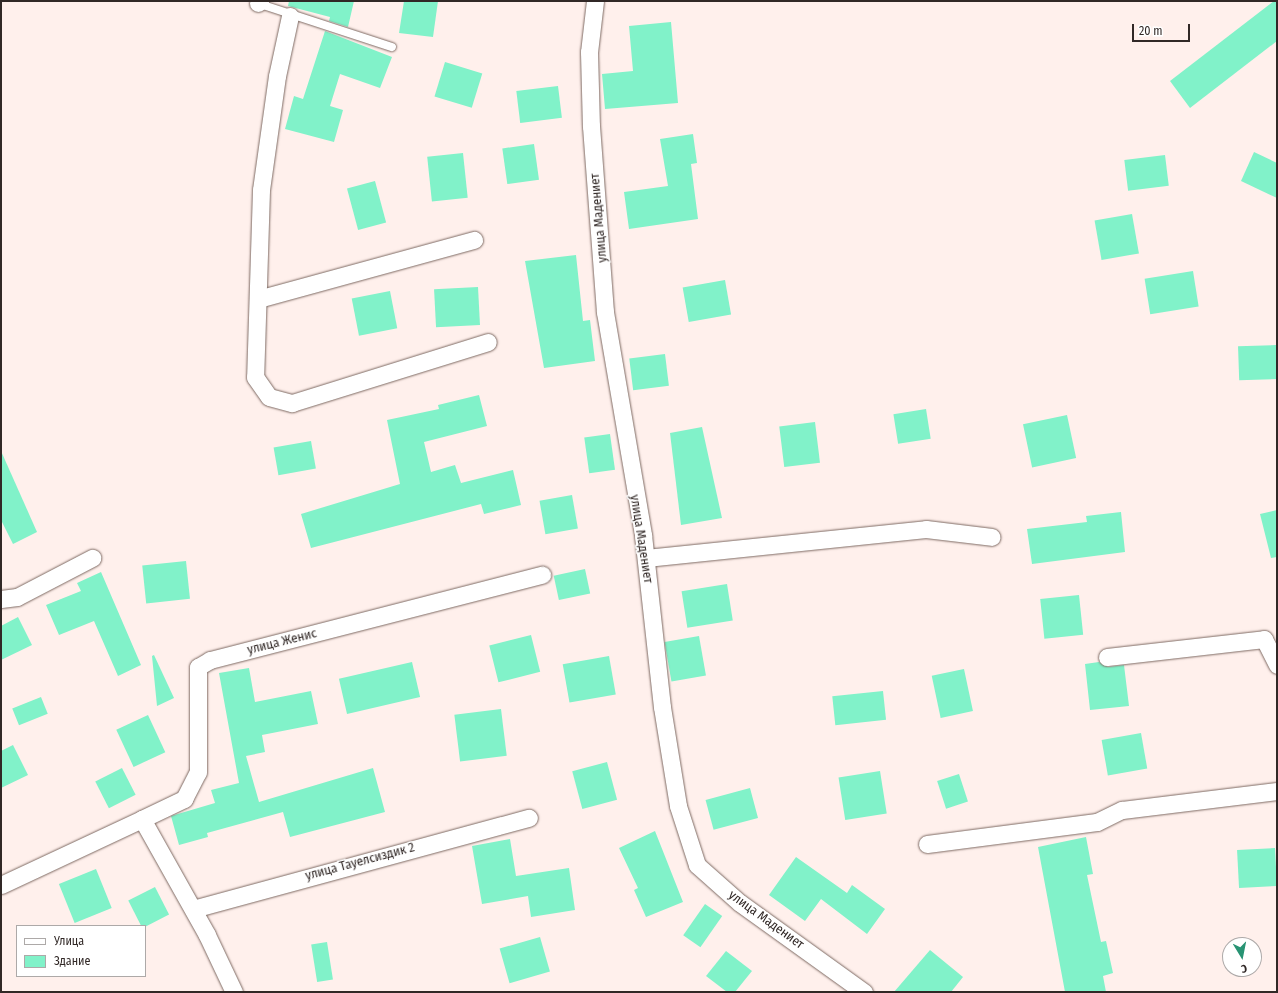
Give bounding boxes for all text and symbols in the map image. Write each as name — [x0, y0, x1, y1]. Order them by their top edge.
scale bar — [1134, 16, 1192, 42]
text: 20 m — [1139, 24, 1163, 38]
street label: улица Мадениет — [587, 173, 611, 263]
street label: улица Мадениет — [626, 494, 656, 584]
street label: улица Женис — [246, 626, 318, 658]
street label: улица Тауелсиздик 2 — [304, 840, 416, 884]
street label: улица Мадениет — [725, 887, 807, 953]
legend — [16, 925, 146, 977]
text: Улица — [54, 934, 84, 948]
north arrow — [1222, 937, 1262, 977]
text: Здание — [54, 954, 90, 968]
text: С — [1240, 961, 1248, 975]

